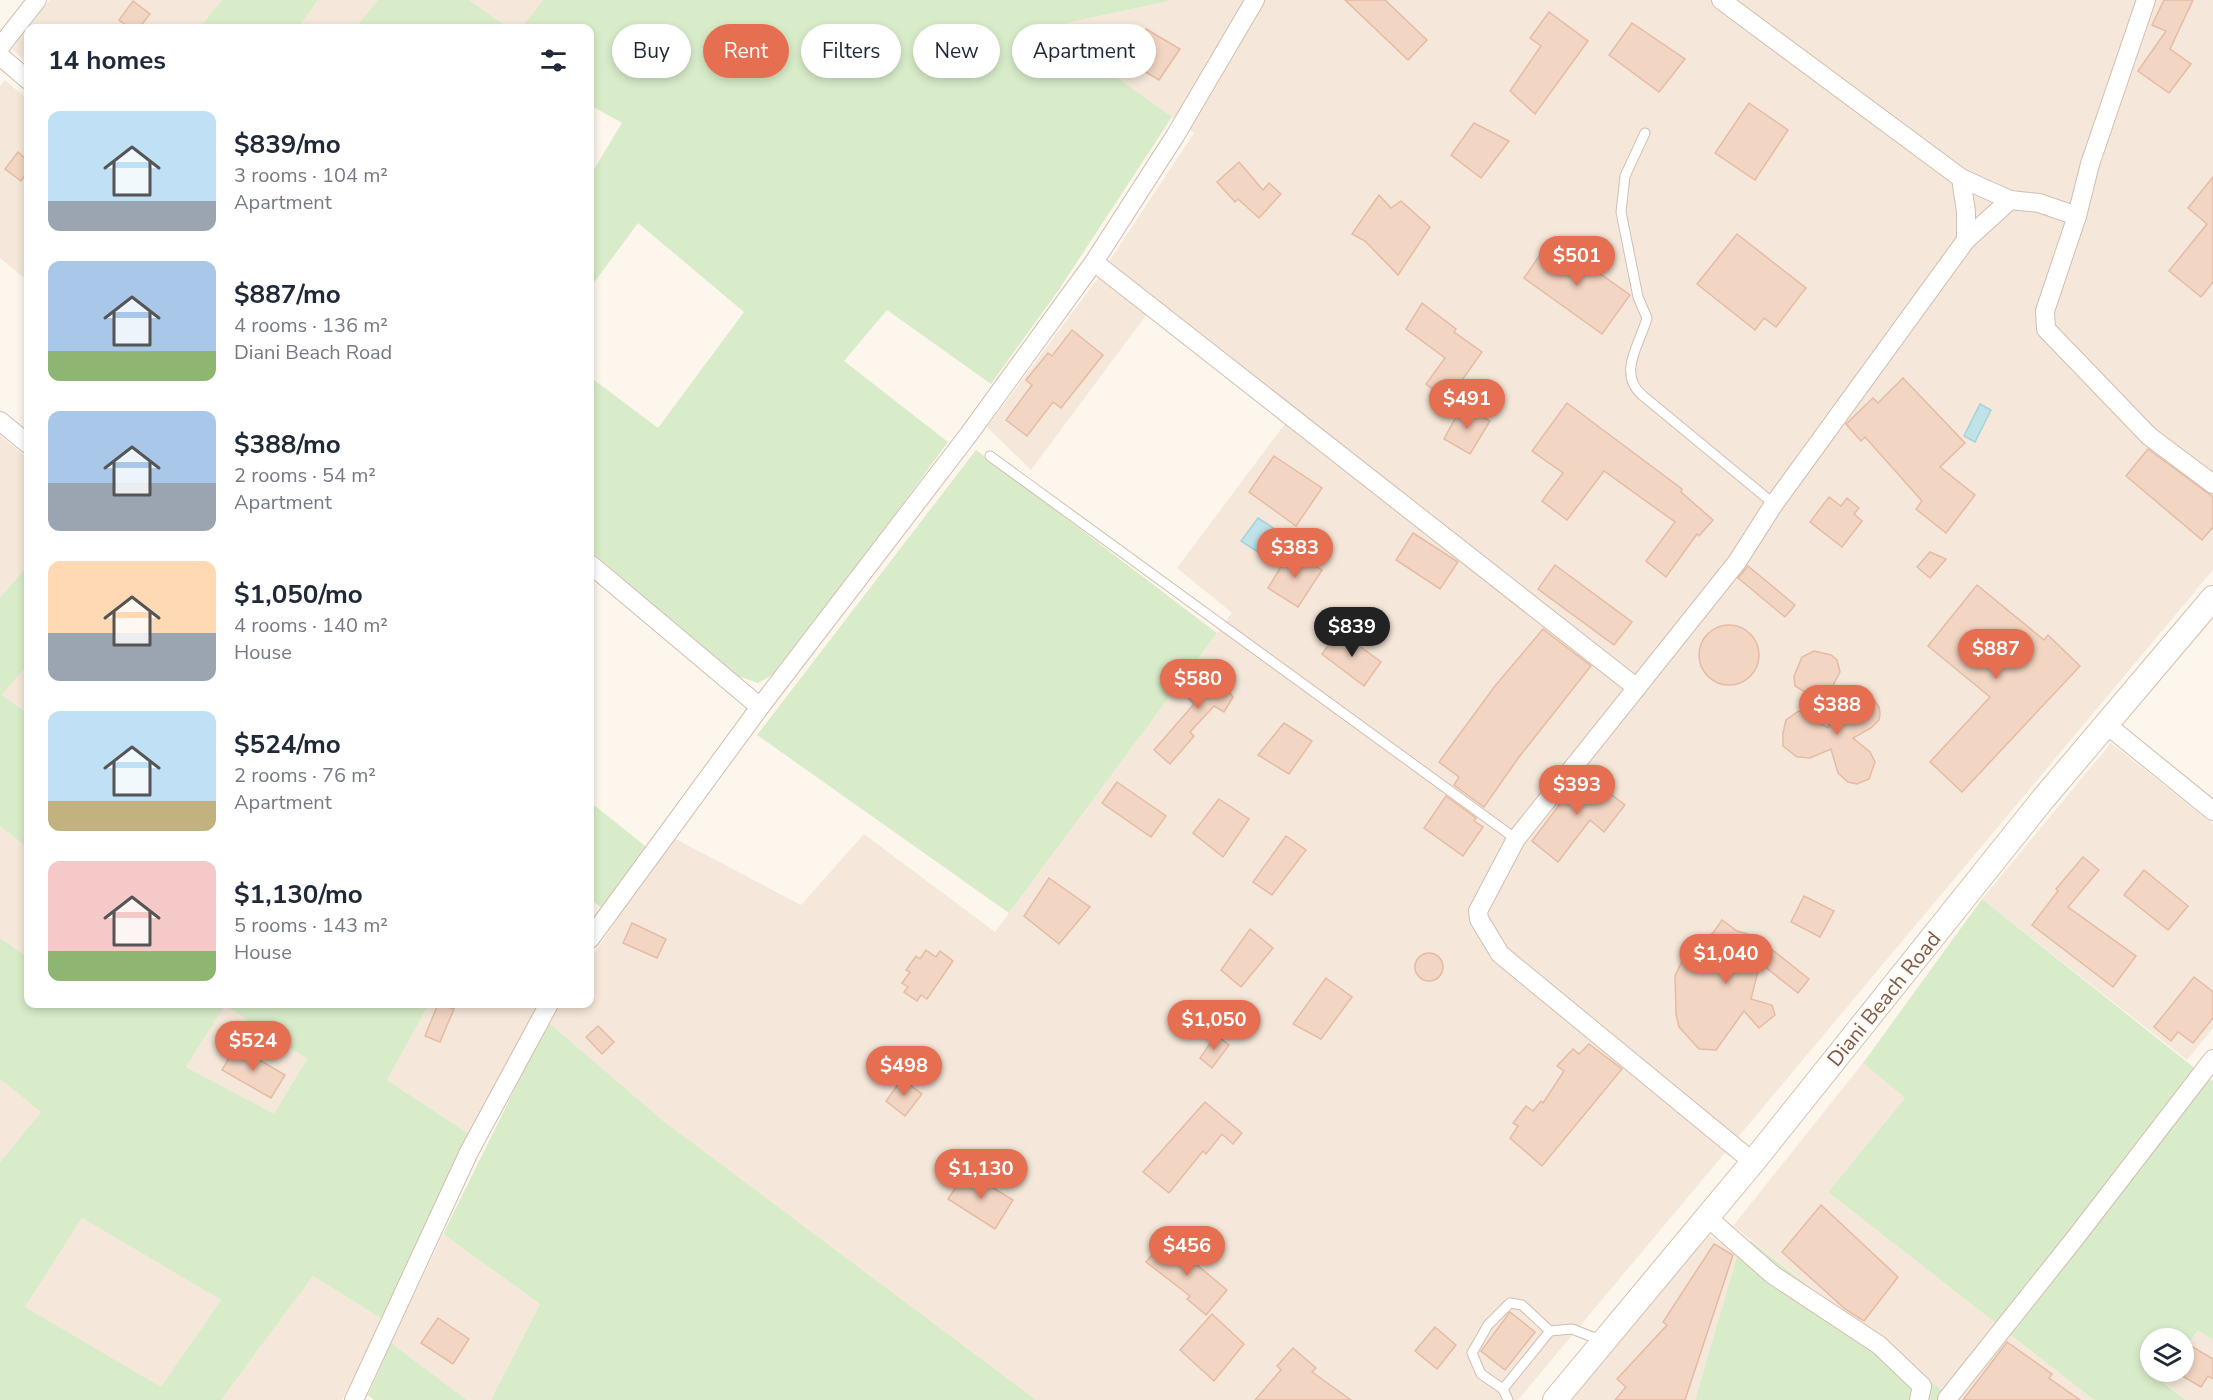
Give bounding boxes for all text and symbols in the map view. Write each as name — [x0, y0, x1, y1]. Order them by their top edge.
chip: Buy — [612, 24, 691, 78]
chip: Rent — [703, 24, 789, 78]
chip: Filters — [801, 24, 901, 78]
chip: New — [913, 24, 1000, 78]
chip: Apartment — [1012, 24, 1156, 78]
text: 14 homes — [48, 43, 166, 78]
icon: filters — [537, 44, 570, 77]
text: $839/mo — [234, 127, 341, 162]
icon: home — [96, 135, 168, 207]
text: 3 rooms · 104 m² — [234, 162, 388, 189]
text: Apartment — [234, 189, 332, 216]
pin: $501 — [1541, 236, 1613, 287]
text: $501 — [1553, 242, 1601, 269]
text: $887/mo — [234, 277, 341, 312]
icon: home — [96, 285, 168, 357]
text: 4 rooms · 136 m² — [234, 312, 388, 339]
text: Diani Beach Road — [234, 339, 392, 366]
pin: $491 — [1431, 379, 1503, 430]
text: $491 — [1443, 385, 1491, 412]
text: $388/mo — [234, 427, 341, 462]
icon: home — [96, 435, 168, 507]
text: 2 rooms · 54 m² — [234, 462, 376, 489]
text: Apartment — [234, 489, 332, 516]
pin: $383 — [1259, 528, 1331, 579]
text: $383 — [1271, 534, 1319, 561]
text: $1,050/mo — [234, 577, 363, 612]
icon: home — [96, 585, 168, 657]
pin: $839 — [1316, 607, 1388, 658]
text: 4 rooms · 140 m² — [234, 612, 388, 639]
text: $839 — [1328, 613, 1376, 640]
pin: $887 — [1960, 629, 2032, 680]
text: $887 — [1972, 635, 2020, 662]
text: House — [234, 639, 292, 666]
pin: $580 — [1162, 659, 1234, 710]
text: $580 — [1174, 665, 1222, 692]
pin: $388 — [1801, 685, 1873, 736]
text: $388 — [1813, 691, 1861, 718]
text: $524/mo — [234, 727, 341, 762]
icon: home — [96, 735, 168, 807]
text: 2 rooms · 76 m² — [234, 762, 376, 789]
pin: $393 — [1541, 765, 1613, 816]
text: $393 — [1553, 771, 1601, 798]
text: Apartment — [234, 789, 332, 816]
text: $1,130/mo — [234, 877, 363, 912]
icon: home — [96, 885, 168, 957]
text: 5 rooms · 143 m² — [234, 912, 388, 939]
street label: Diani Beach Road — [1821, 926, 1947, 1072]
pin: $1,040 — [1677, 934, 1775, 985]
text: House — [234, 939, 292, 966]
text: $1,040 — [1694, 940, 1758, 967]
pin: $1,050 — [1165, 1000, 1263, 1051]
text: $1,050 — [1182, 1006, 1246, 1033]
pin: $524 — [217, 1021, 289, 1072]
text: $524 — [229, 1027, 277, 1054]
pin: $498 — [868, 1046, 940, 1097]
text: $498 — [880, 1052, 928, 1079]
pin: $1,130 — [932, 1149, 1030, 1200]
text: $1,130 — [949, 1155, 1013, 1182]
pin: $456 — [1151, 1226, 1223, 1277]
text: $456 — [1163, 1232, 1211, 1259]
map controls — [2140, 1328, 2194, 1382]
button: layers — [2140, 1328, 2194, 1382]

